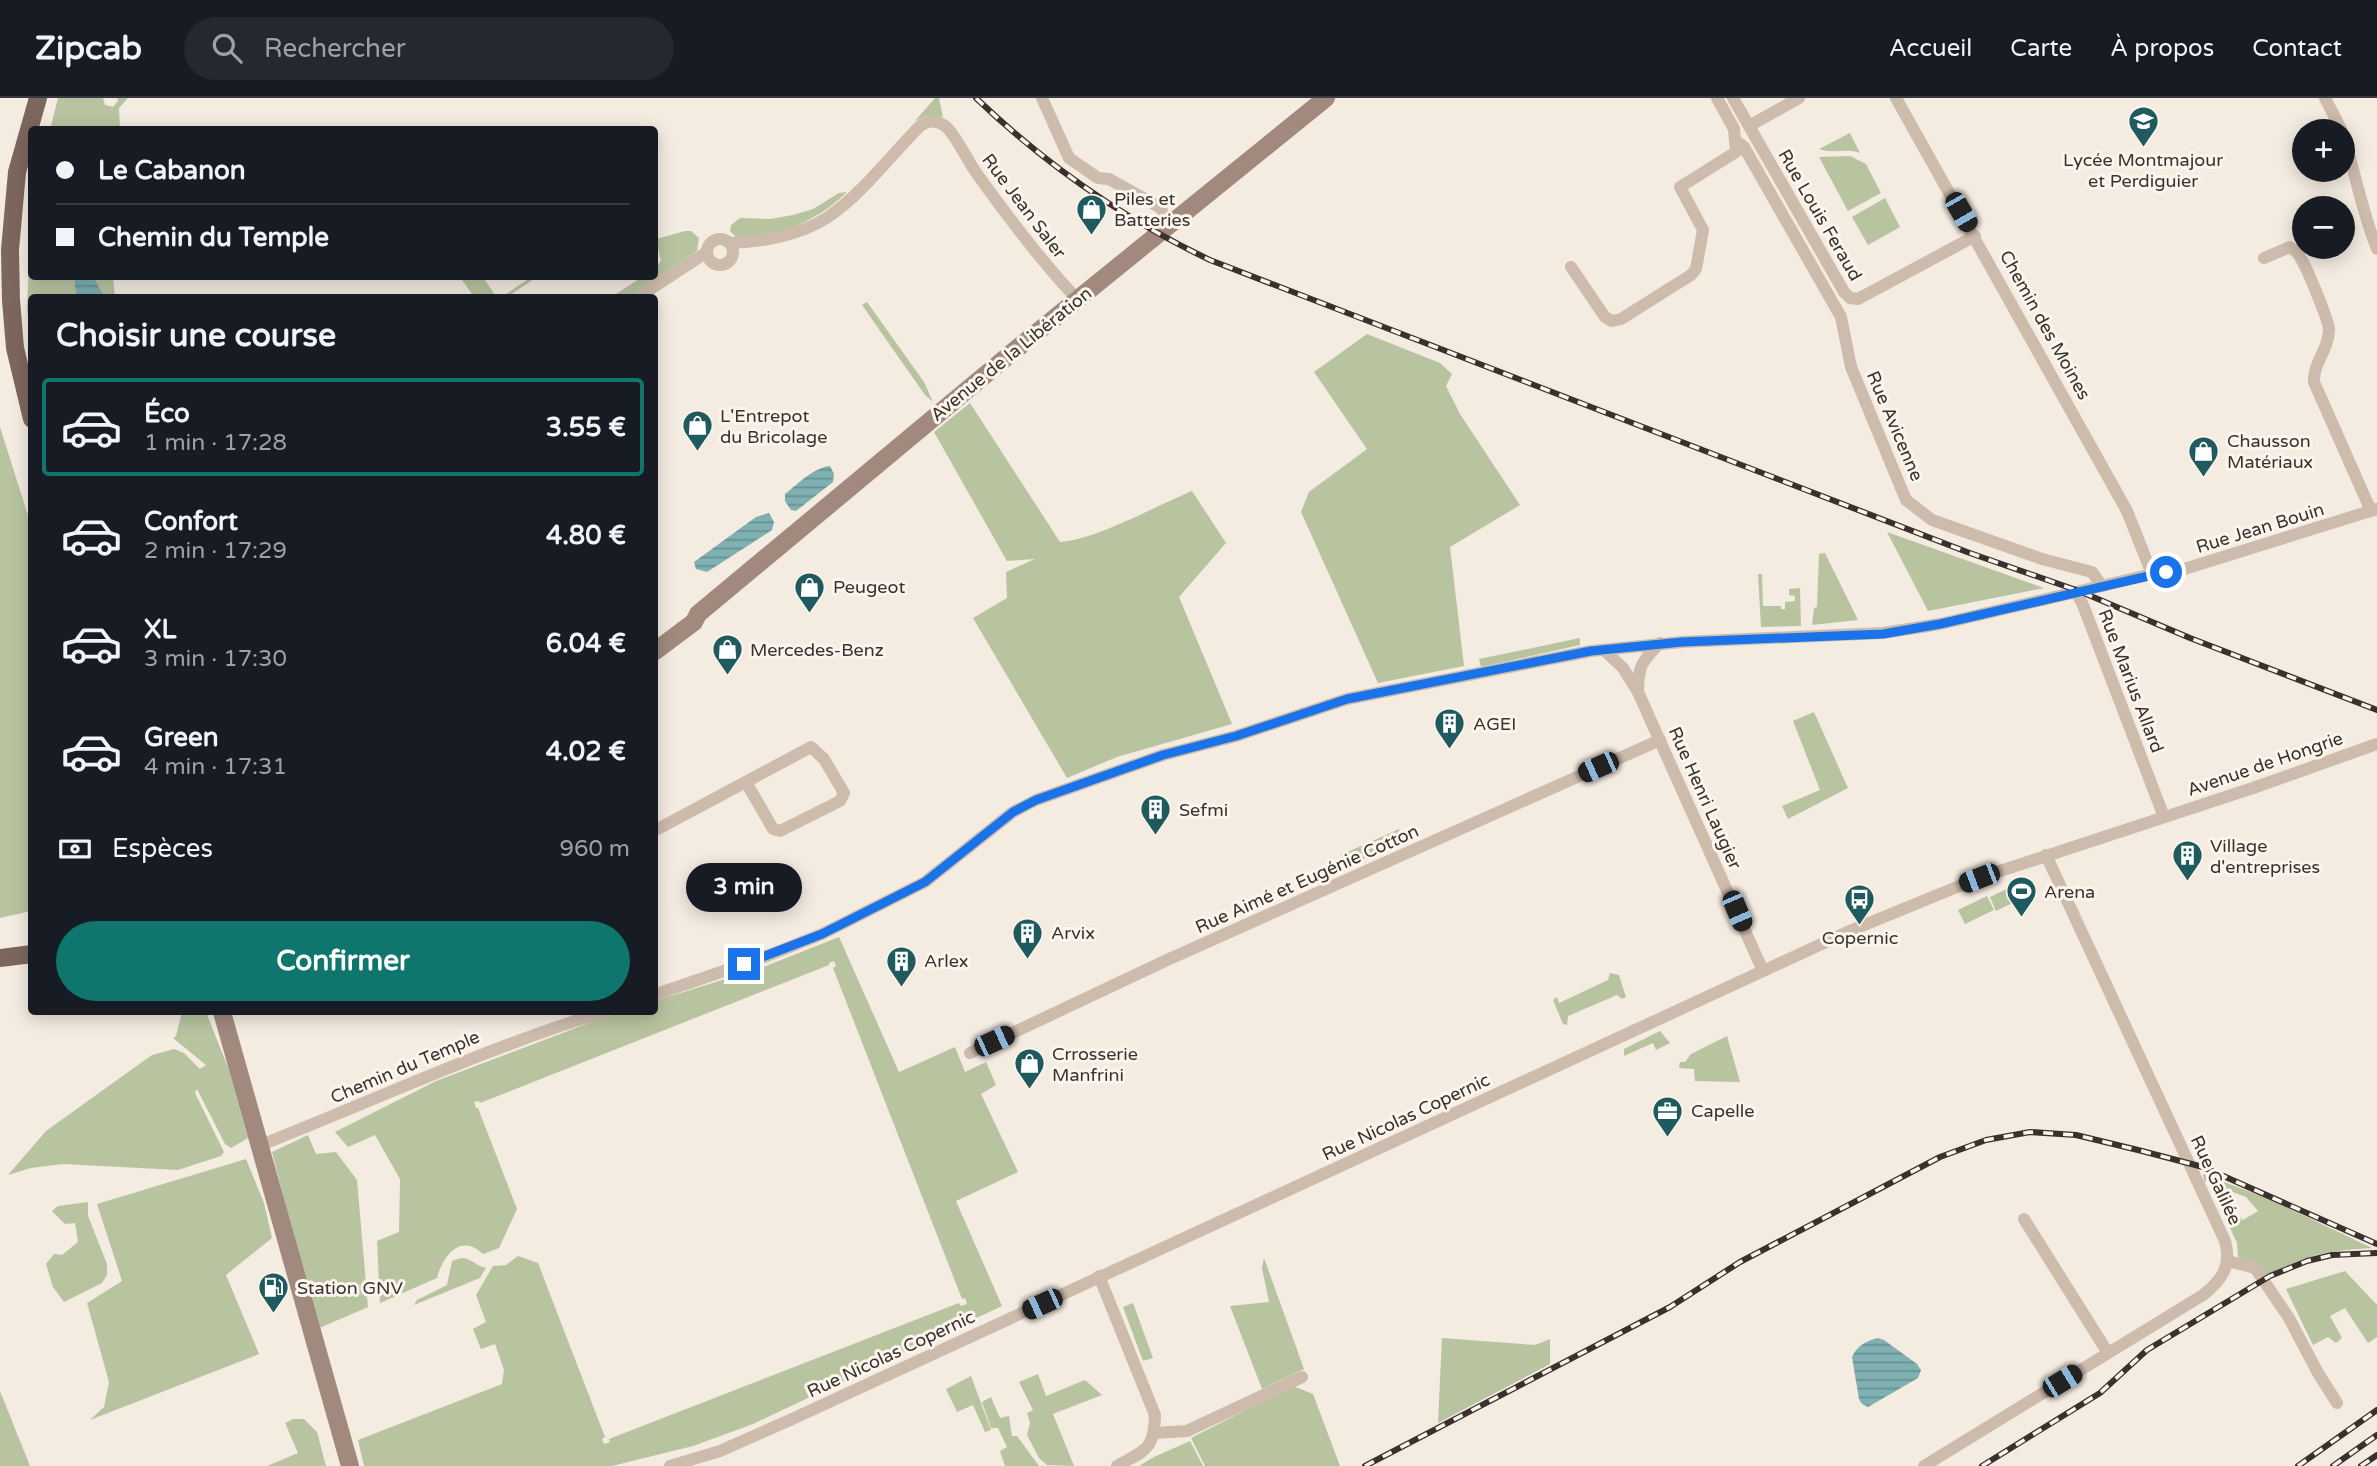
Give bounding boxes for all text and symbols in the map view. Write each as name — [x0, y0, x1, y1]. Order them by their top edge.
search box — [184, 17, 674, 80]
text: Zipcab — [35, 29, 142, 68]
icon: search — [208, 29, 246, 67]
text: Rechercher — [264, 33, 406, 64]
text: Accueil — [1889, 34, 1972, 63]
text: Carte — [2010, 34, 2072, 63]
text: À propos — [2110, 34, 2214, 63]
text: Contact — [2252, 34, 2342, 63]
school or university icon: Lycée Montmajour et Perdiguier — [2126, 105, 2160, 149]
map controls — [2292, 119, 2355, 259]
button: + — [2292, 119, 2355, 182]
street label: Rue Louis Feraud — [1773, 145, 1867, 285]
street label: Rue Jean Saler — [977, 149, 1071, 263]
place label: Lycée Montmajour et Perdiguier — [2063, 149, 2223, 192]
text: Le Cabanon — [98, 155, 246, 186]
place label: Piles et Batteries — [1114, 188, 1190, 231]
car — [1942, 189, 1981, 235]
shop icon: Piles et Batteries — [1074, 192, 1108, 236]
button: − — [2292, 196, 2355, 259]
text: Chemin du Temple — [98, 222, 329, 253]
street label: Chemin des Moines — [1995, 246, 2095, 404]
street label: Avenue de la Libération — [926, 282, 1096, 426]
text: Choisir une course — [56, 317, 336, 355]
street label: Rue Avicenne — [1862, 368, 1928, 484]
icon: car — [60, 396, 123, 459]
text: Éco — [144, 398, 190, 429]
place label: L'Entrepot du Bricolage — [720, 405, 827, 448]
shop icon: L'Entrepot du Bricolage — [680, 409, 714, 453]
text: 3.55 € — [546, 412, 626, 443]
text: 1 min · 17:28 — [144, 429, 287, 457]
place label: Chausson Matériaux — [2227, 430, 2313, 473]
shop icon: Chausson Matériaux — [2187, 434, 2221, 478]
street label: Rue Jean Bouin — [2193, 498, 2327, 558]
icon: car — [60, 504, 123, 567]
text: Confort — [144, 506, 238, 537]
text: 4.80 € — [546, 520, 626, 551]
text: 2 min · 17:29 — [144, 537, 287, 565]
route start — [2150, 556, 2182, 588]
shop icon: Peugeot — [793, 570, 827, 614]
place label: Peugeot — [833, 576, 905, 598]
street label: Rue Marius Allard — [2093, 606, 2169, 756]
icon: car — [60, 612, 123, 675]
text: XL — [144, 614, 176, 645]
text: 6.04 € — [546, 628, 626, 659]
shop icon: Mercedes-Benz — [710, 633, 744, 677]
place label: Mercedes-Benz — [750, 639, 884, 661]
text: 3 min · 17:30 — [144, 645, 287, 673]
building icon: AGEI — [1433, 707, 1467, 751]
place label: AGEI — [1473, 713, 1516, 735]
icon: car — [60, 720, 123, 783]
text: Green — [144, 722, 219, 753]
street label: Rue Henri Laugier — [1664, 723, 1746, 873]
street label: Avenue de Hongrie — [2184, 727, 2346, 801]
text: 4.02 € — [546, 736, 626, 767]
car — [1575, 749, 1622, 785]
text: 4 min · 17:31 — [144, 753, 287, 781]
building icon: Sefmi — [1139, 793, 1173, 837]
place label: Sefmi — [1179, 799, 1228, 821]
street label: Rue Aimé et Eugénie Cotton — [1192, 820, 1422, 938]
icon: cash — [56, 830, 94, 868]
text: Espèces — [112, 833, 213, 864]
text: 960 m — [560, 835, 630, 863]
place label: Village d'entreprises — [2210, 835, 2320, 878]
building icon: Village d'entreprises — [2170, 839, 2204, 883]
car — [1956, 861, 2003, 895]
callout: 3 min — [686, 862, 802, 912]
text: 3 min — [713, 873, 775, 901]
sports icon: Arena — [2004, 875, 2038, 919]
place label: Arena — [2044, 881, 2095, 903]
bus stop icon: Copernic — [1843, 883, 1877, 927]
car — [1720, 888, 1755, 934]
building icon: Arvix — [1011, 916, 1045, 960]
button: Confirmer — [56, 921, 630, 1001]
place label: Arvix — [1051, 922, 1095, 944]
place label: Copernic — [1822, 927, 1898, 949]
building icon: Arlex — [884, 944, 918, 988]
route end — [728, 948, 760, 980]
place label: Arlex — [924, 950, 969, 972]
car — [971, 1023, 1018, 1059]
street label: Chemin du Temple — [327, 1026, 483, 1108]
place label: Crrosserie Manfrini — [1052, 1043, 1138, 1086]
shop icon: Crrosserie Manfrini — [1012, 1047, 1046, 1091]
street label: Rue Nicolas Copernic — [1319, 1068, 1493, 1166]
office icon: Capelle — [1651, 1094, 1685, 1138]
place label: Capelle — [1691, 1100, 1754, 1122]
street label: Rue Galilée — [2186, 1132, 2246, 1228]
fuel station icon: Station GNV — [257, 1271, 291, 1315]
place label: Station GNV — [297, 1277, 403, 1299]
car — [1019, 1286, 1066, 1322]
street label: Rue Nicolas Copernic — [804, 1305, 978, 1403]
car — [2039, 1361, 2086, 1401]

